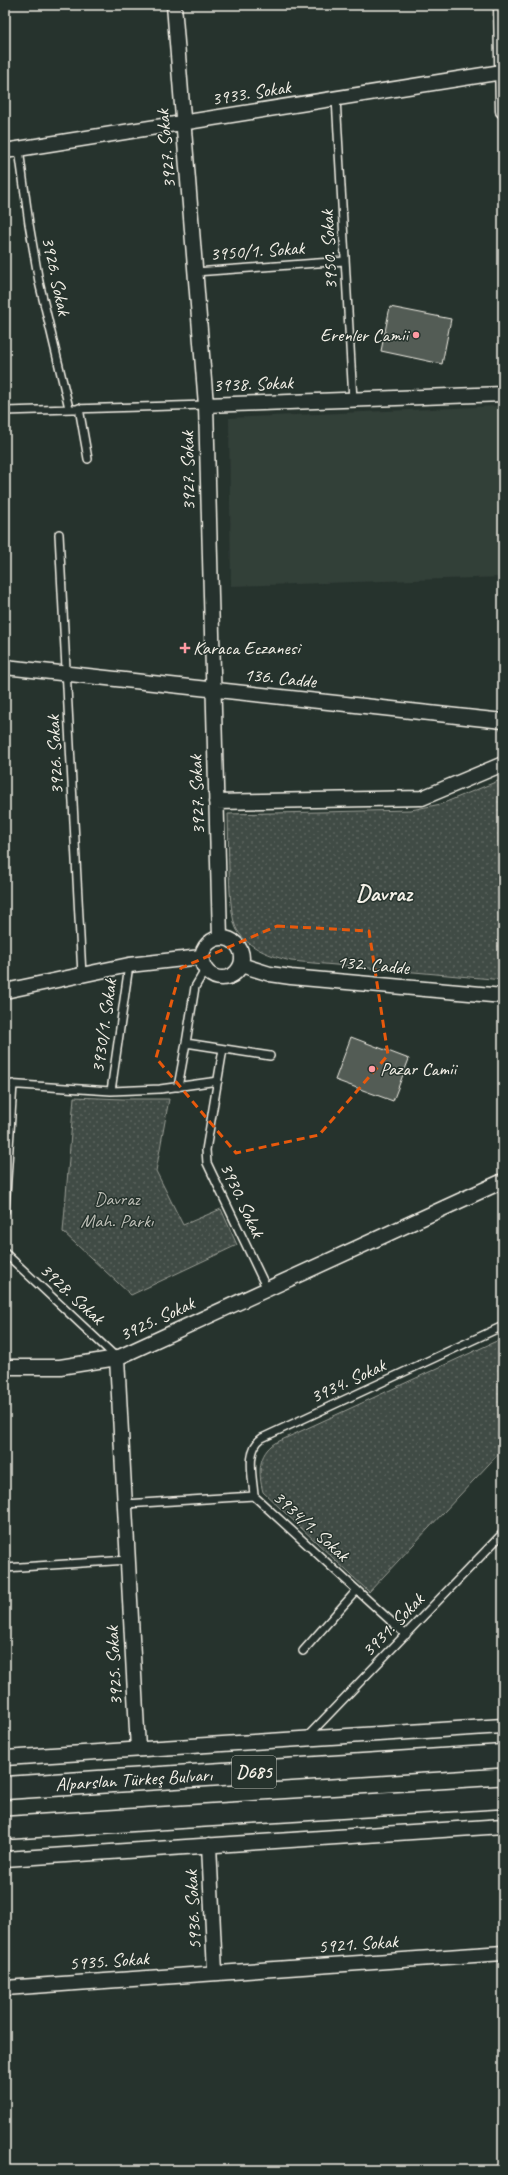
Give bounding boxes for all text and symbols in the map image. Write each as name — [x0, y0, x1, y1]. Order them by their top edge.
street label: 3933. Sokak — [210, 75, 293, 111]
street label: 3927. Sokak — [150, 107, 181, 190]
street label: 3950. Sokak — [315, 208, 343, 290]
street label: 3926. Sokak — [36, 234, 76, 319]
street label: 3950/1. Sokak — [209, 236, 306, 266]
place label: Erenler Camii — [320, 323, 410, 347]
marker: Erenler Camii — [411, 330, 421, 340]
street label: 3938. Sokak — [213, 371, 294, 397]
street label: 3927. Sokak — [175, 430, 201, 511]
place label: Karaca Eczanesi — [193, 636, 302, 660]
marker: Karaca Eczanesi — [180, 643, 190, 653]
street label: 136. Cadde — [243, 662, 319, 694]
street label: 3926. Sokak — [41, 713, 69, 795]
street label: 3927. Sokak — [184, 754, 210, 835]
district label: Davraz — [356, 879, 414, 908]
street label: 132. Cadde — [336, 950, 412, 980]
street label: 3930/1. Sokak — [86, 976, 123, 1075]
place label: Pazar Camii — [380, 1057, 459, 1081]
marker: Pazar Camii — [367, 1064, 377, 1074]
street label: 3930. Sokak — [214, 1159, 270, 1242]
park label: Davraz Mah. Parkı — [81, 1187, 155, 1233]
street label: 3928. Sokak — [35, 1258, 110, 1331]
street label: 3925. Sokak — [116, 1291, 199, 1347]
street label: 3934. Sokak — [307, 1353, 390, 1409]
street label: 3934/1. Sokak — [268, 1485, 355, 1567]
street label: 3931. Sokak — [357, 1587, 430, 1662]
street label: 3925. Sokak — [100, 1624, 128, 1706]
road number: D685 — [232, 1756, 276, 1788]
street label: Alparslan Türkeş Bulvarı — [55, 1763, 214, 1797]
street label: 5936. Sokak — [179, 1868, 207, 1950]
street label: 5921. Sokak — [317, 1929, 400, 1959]
street label: 5935. Sokak — [68, 1946, 151, 1976]

